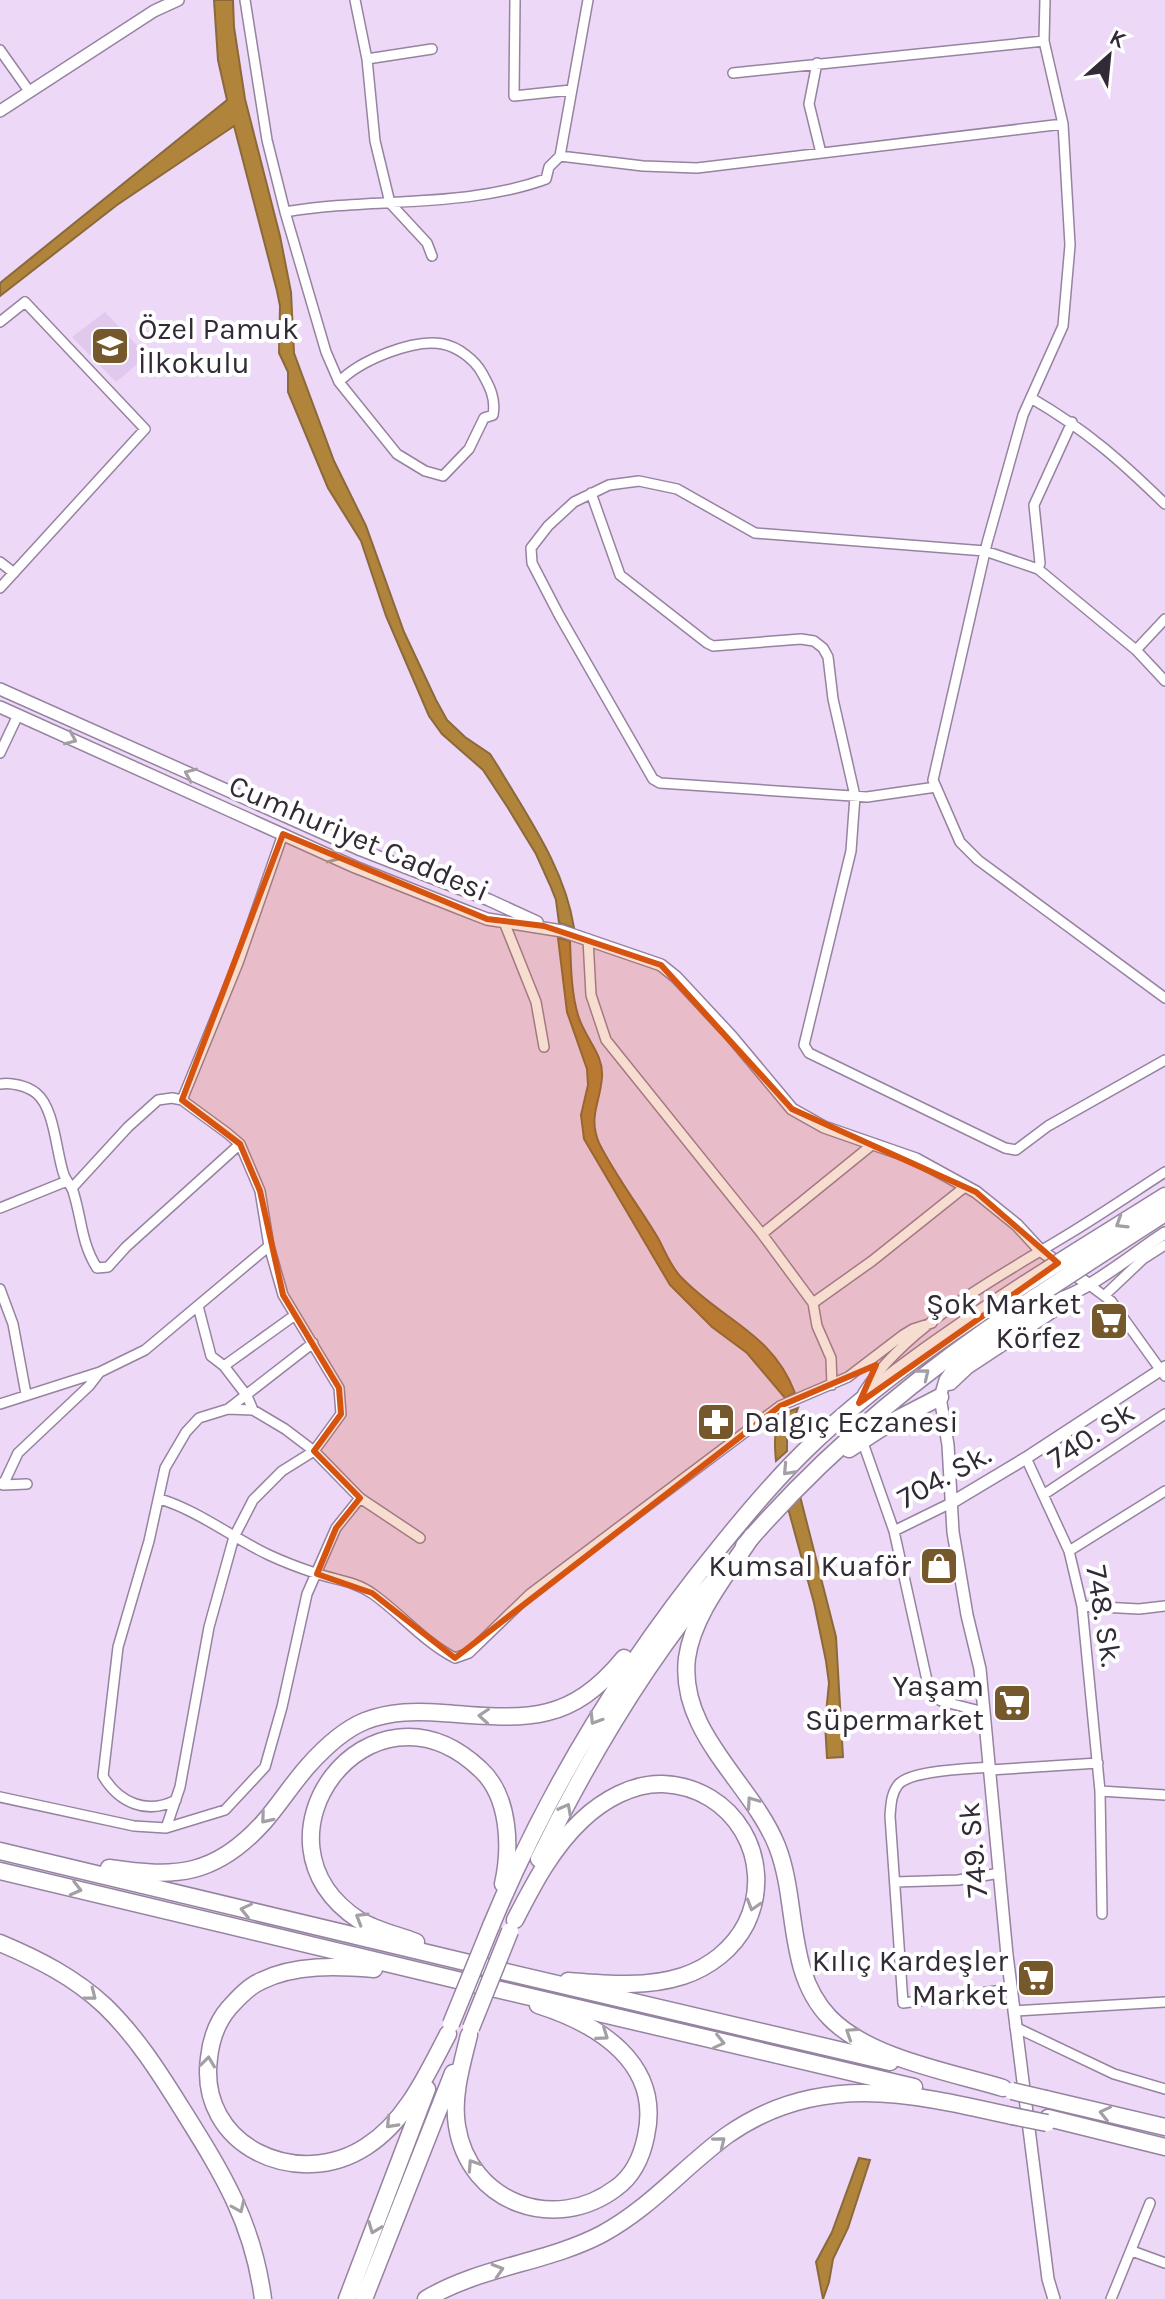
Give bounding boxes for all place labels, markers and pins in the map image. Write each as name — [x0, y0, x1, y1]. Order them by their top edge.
place label: Özel Pamuk İlkokulu — [138, 311, 299, 381]
school or university icon: Özel Pamuk İlkokulu — [89, 325, 131, 367]
place label: Şok Market Körfez — [926, 1286, 1081, 1356]
supermarket icon: Şok Market Körfez — [1088, 1300, 1130, 1342]
pharmacy icon: Dalgıç Eczanesi — [695, 1401, 737, 1443]
place label: Dalgıç Eczanesi — [744, 1404, 959, 1440]
shop icon: Kumsal Kuaför — [918, 1545, 960, 1587]
place label: Kumsal Kuaför — [708, 1548, 911, 1584]
place label: Yaşam Süpermarket — [805, 1668, 984, 1738]
supermarket icon: Yaşam Süpermarket — [991, 1682, 1033, 1724]
place label: Kılıç Kardeşler Market — [812, 1943, 1008, 2013]
supermarket icon: Kılıç Kardeşler Market — [1015, 1957, 1057, 1999]

